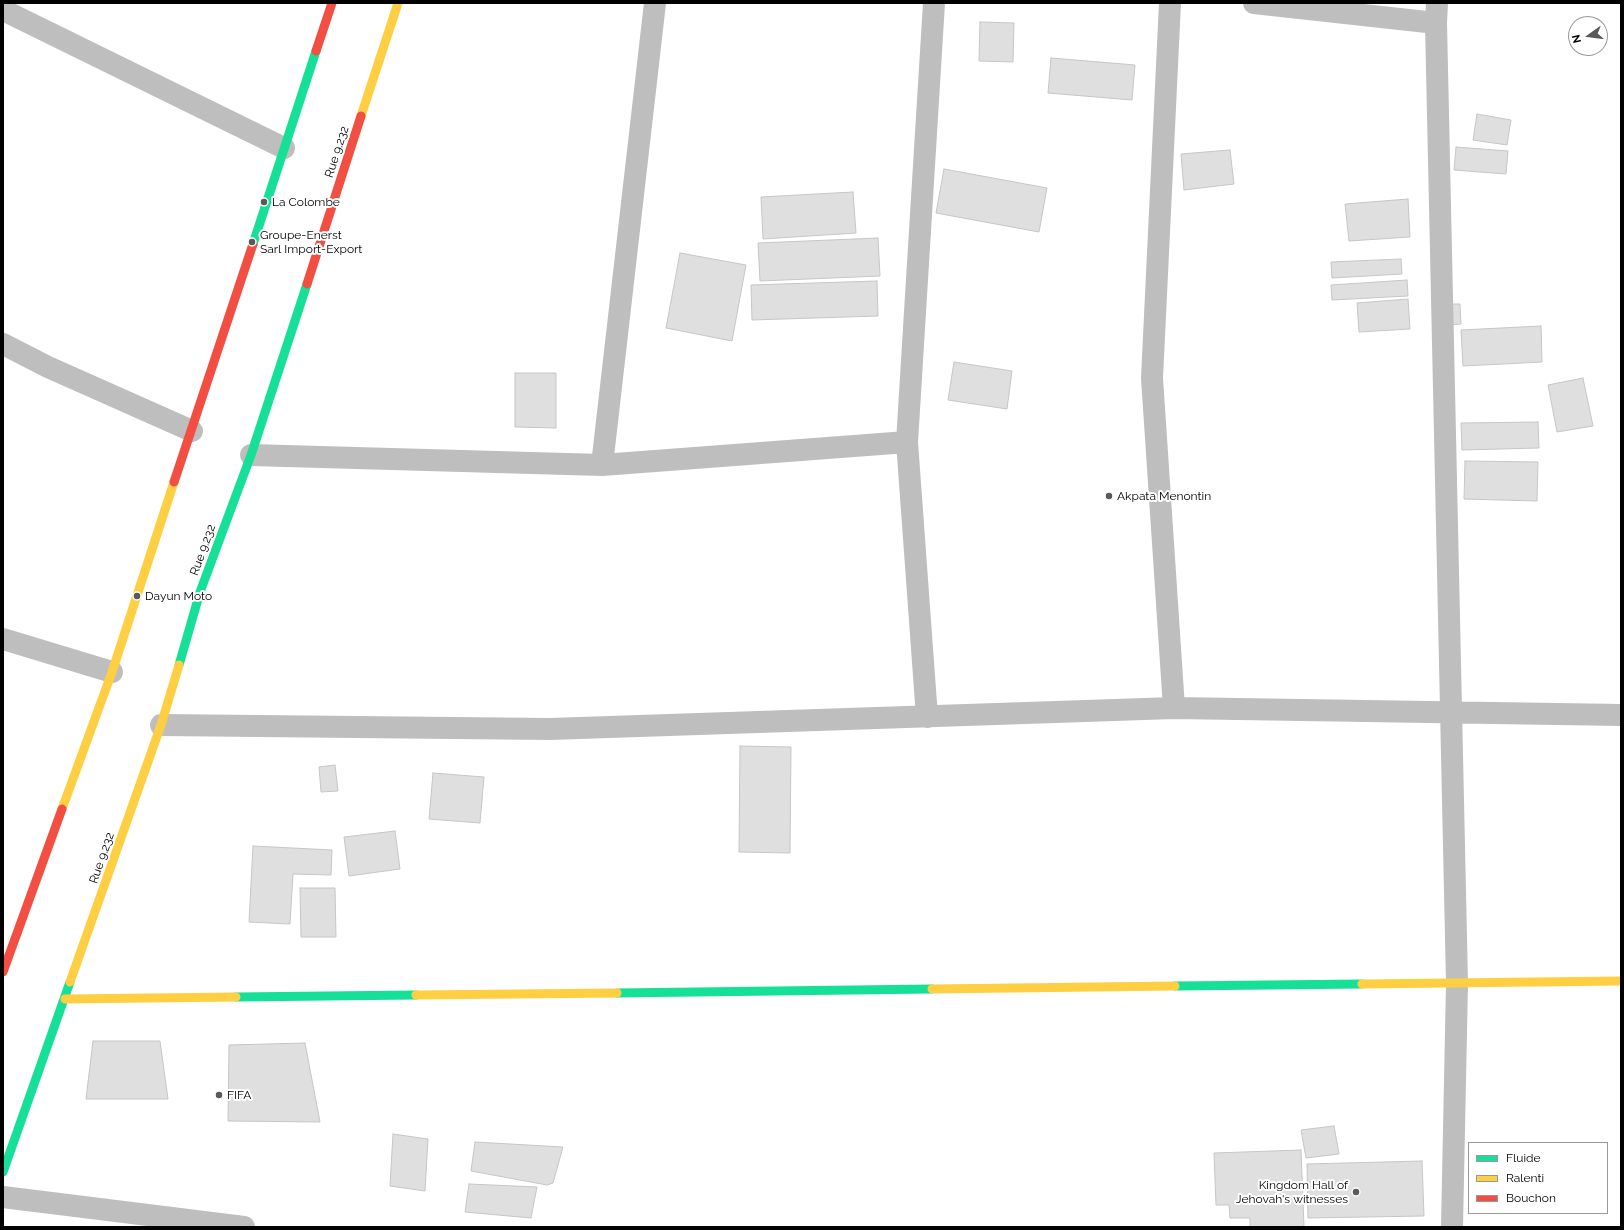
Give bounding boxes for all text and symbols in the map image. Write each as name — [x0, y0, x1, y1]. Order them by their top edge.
north arrow — [1568, 16, 1608, 56]
text: N — [1570, 33, 1584, 44]
street label: Rue 9.232 — [322, 124, 352, 180]
place label: La Colombe — [272, 195, 340, 209]
marker: La Colombe — [259, 197, 269, 207]
place label: Groupe-Enerst Sarl Import-Export — [260, 228, 362, 256]
marker: Groupe-Enerst Sarl Import-Export — [247, 237, 257, 247]
place label: Akpata Menontin — [1117, 489, 1211, 503]
marker: Akpata Menontin — [1104, 491, 1114, 501]
street label: Rue 9.232 — [187, 523, 219, 577]
place label: Dayun Moto — [145, 589, 212, 603]
marker: Dayun Moto — [132, 591, 142, 601]
street label: Rue 9.232 — [87, 831, 117, 885]
place label: FIFA — [227, 1088, 251, 1102]
marker: FIFA — [214, 1090, 224, 1100]
legend — [1468, 1142, 1608, 1214]
text: Fluide — [1506, 1151, 1541, 1165]
text: Ralenti — [1506, 1171, 1544, 1185]
place label: Kingdom Hall of Jehovah's witnesses — [1236, 1178, 1348, 1206]
marker: Kingdom Hall of Jehovah's witnesses — [1351, 1187, 1361, 1197]
text: Bouchon — [1506, 1191, 1556, 1205]

